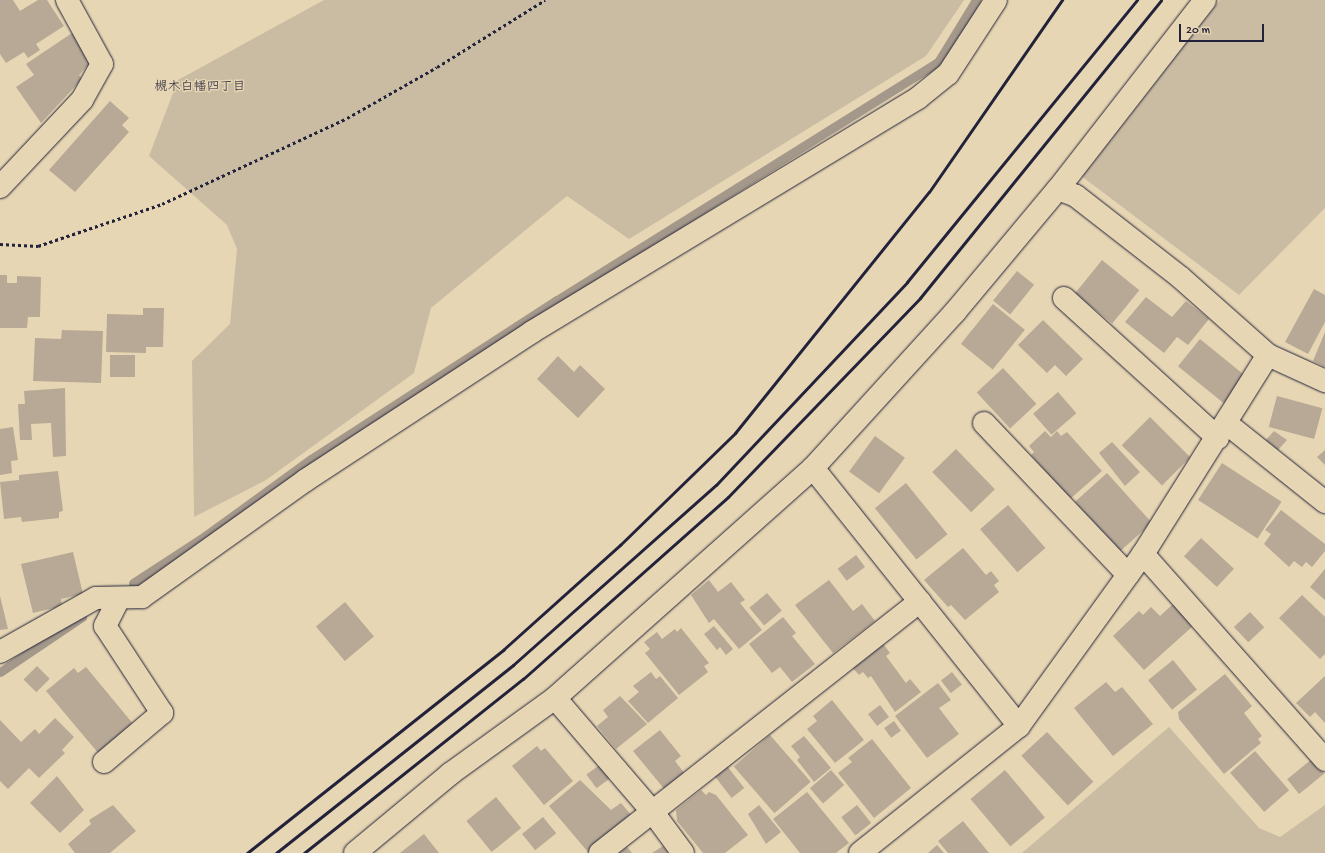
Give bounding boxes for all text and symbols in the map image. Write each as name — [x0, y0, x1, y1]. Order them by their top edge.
scale bar — [1181, 16, 1266, 42]
text: 20 m — [1186, 24, 1210, 38]
district label: 槻木白幡四丁目 — [155, 80, 245, 96]

